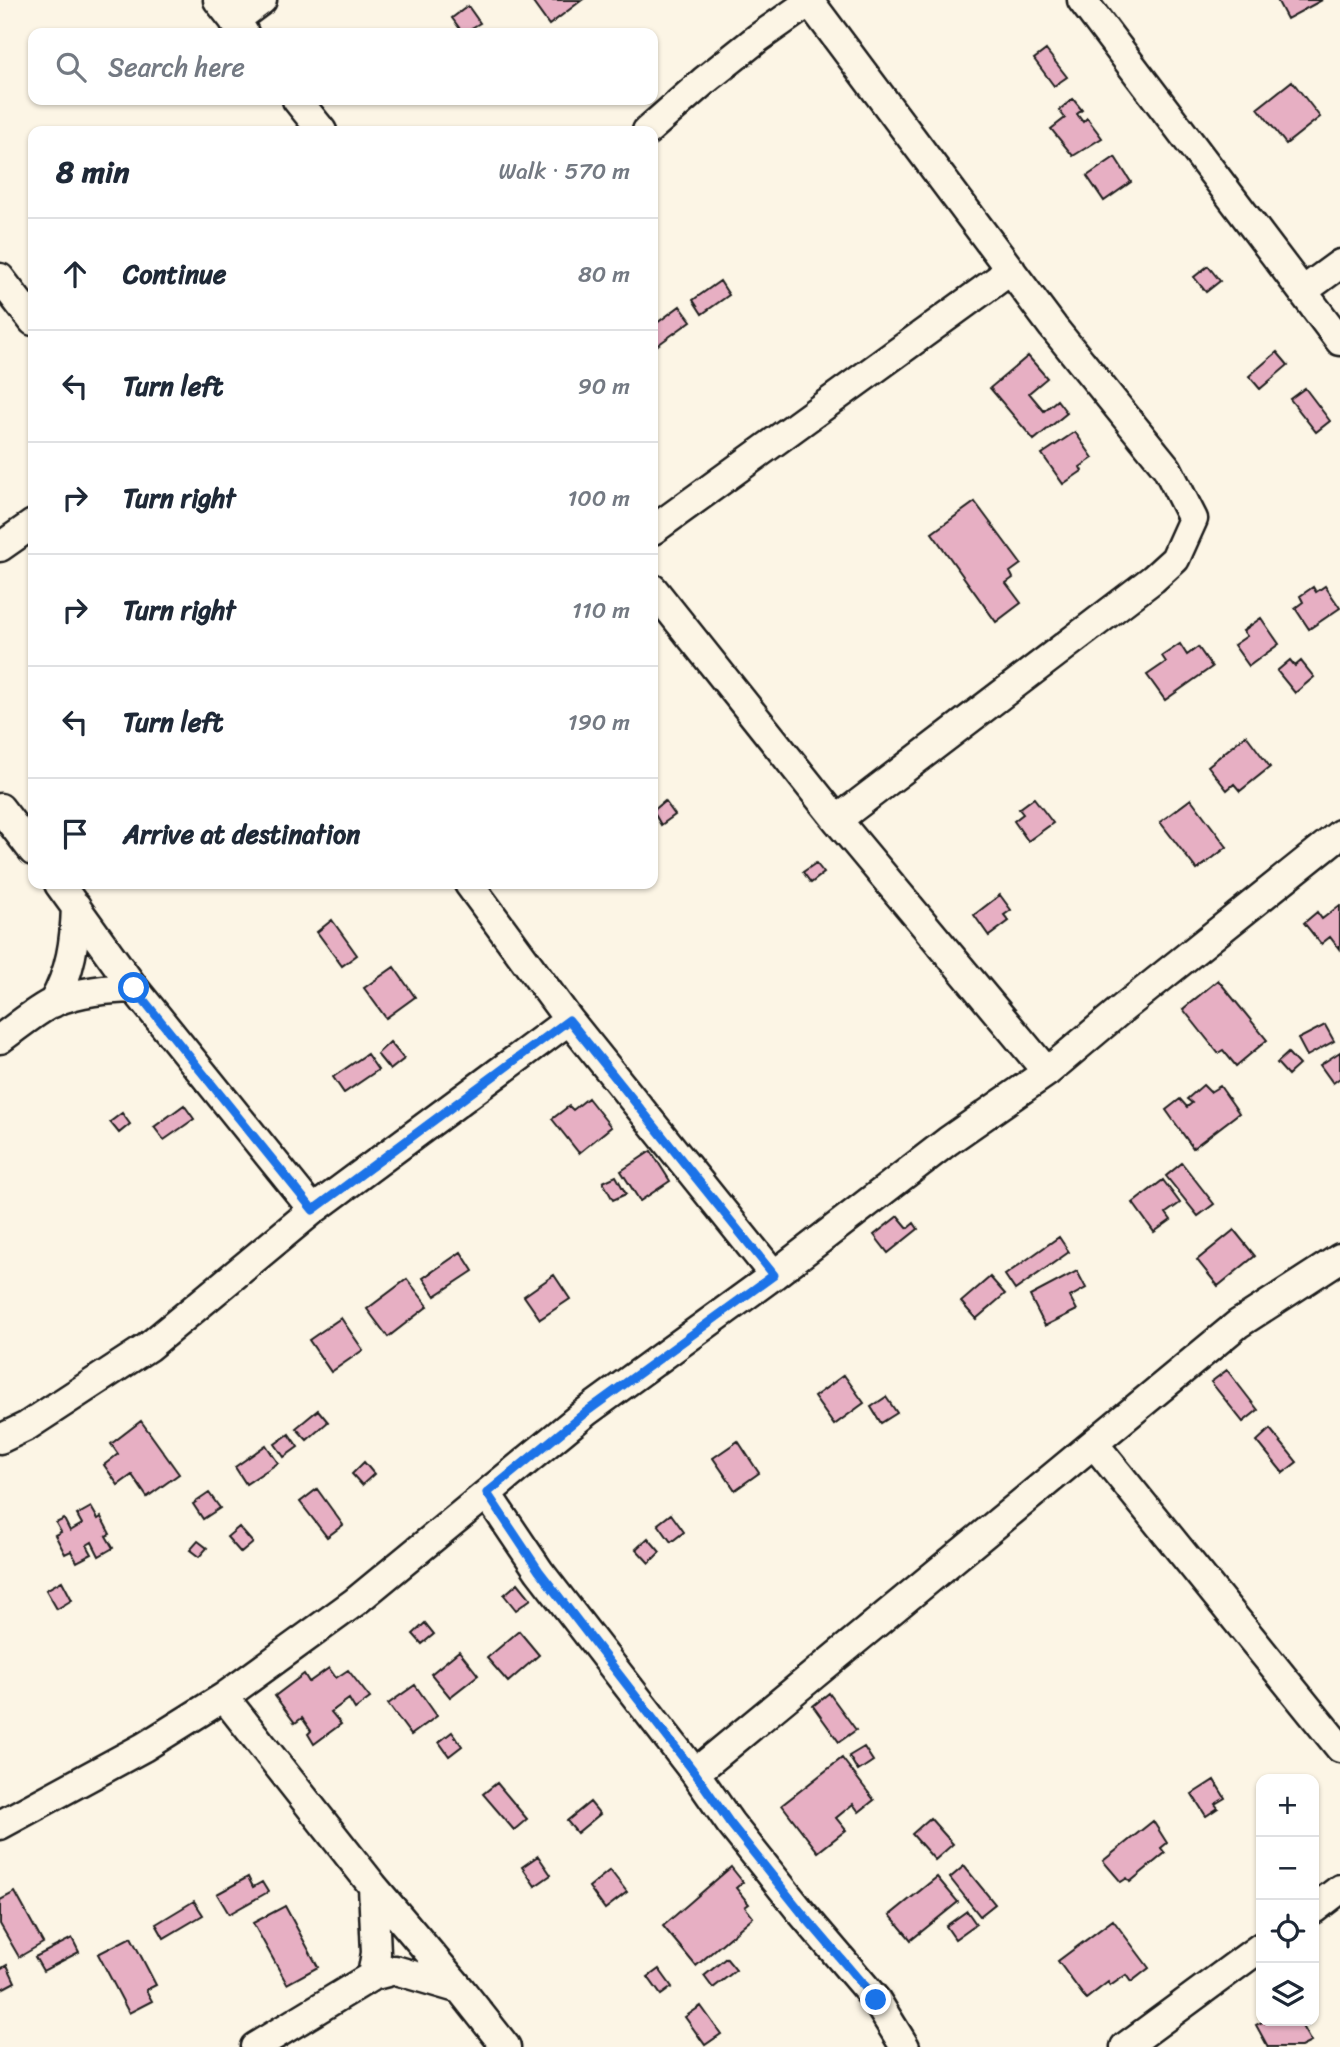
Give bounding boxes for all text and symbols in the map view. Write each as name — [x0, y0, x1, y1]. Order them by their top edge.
search box — [28, 28, 658, 105]
text: Search here — [108, 44, 245, 90]
icon: search — [52, 48, 90, 86]
text: 8 min — [56, 145, 129, 199]
text: Walk · 570 m — [498, 151, 630, 192]
text: Continue — [123, 251, 226, 297]
text: 80 m — [578, 254, 630, 295]
icon: ahead — [56, 255, 94, 293]
text: Turn left — [123, 363, 223, 409]
text: 90 m — [578, 366, 630, 407]
icon: left — [56, 367, 94, 405]
text: Turn right — [123, 475, 236, 521]
text: 100 m — [567, 478, 630, 519]
icon: right — [56, 479, 94, 517]
text: Turn right — [123, 587, 236, 633]
text: 110 m — [572, 590, 630, 631]
icon: right — [56, 591, 94, 629]
text: Turn left — [123, 699, 223, 745]
text: 190 m — [568, 702, 630, 743]
icon: left — [56, 703, 94, 741]
text: Arrive at destination — [123, 811, 360, 857]
icon: arrive — [56, 815, 94, 853]
route start — [118, 972, 149, 1003]
map controls — [1256, 1774, 1319, 2026]
button: + — [1256, 1774, 1319, 1837]
button: − — [1256, 1837, 1319, 1900]
button: locate — [1256, 1900, 1319, 1963]
button: layers — [1256, 1963, 1319, 2026]
route end — [860, 1984, 891, 2015]

